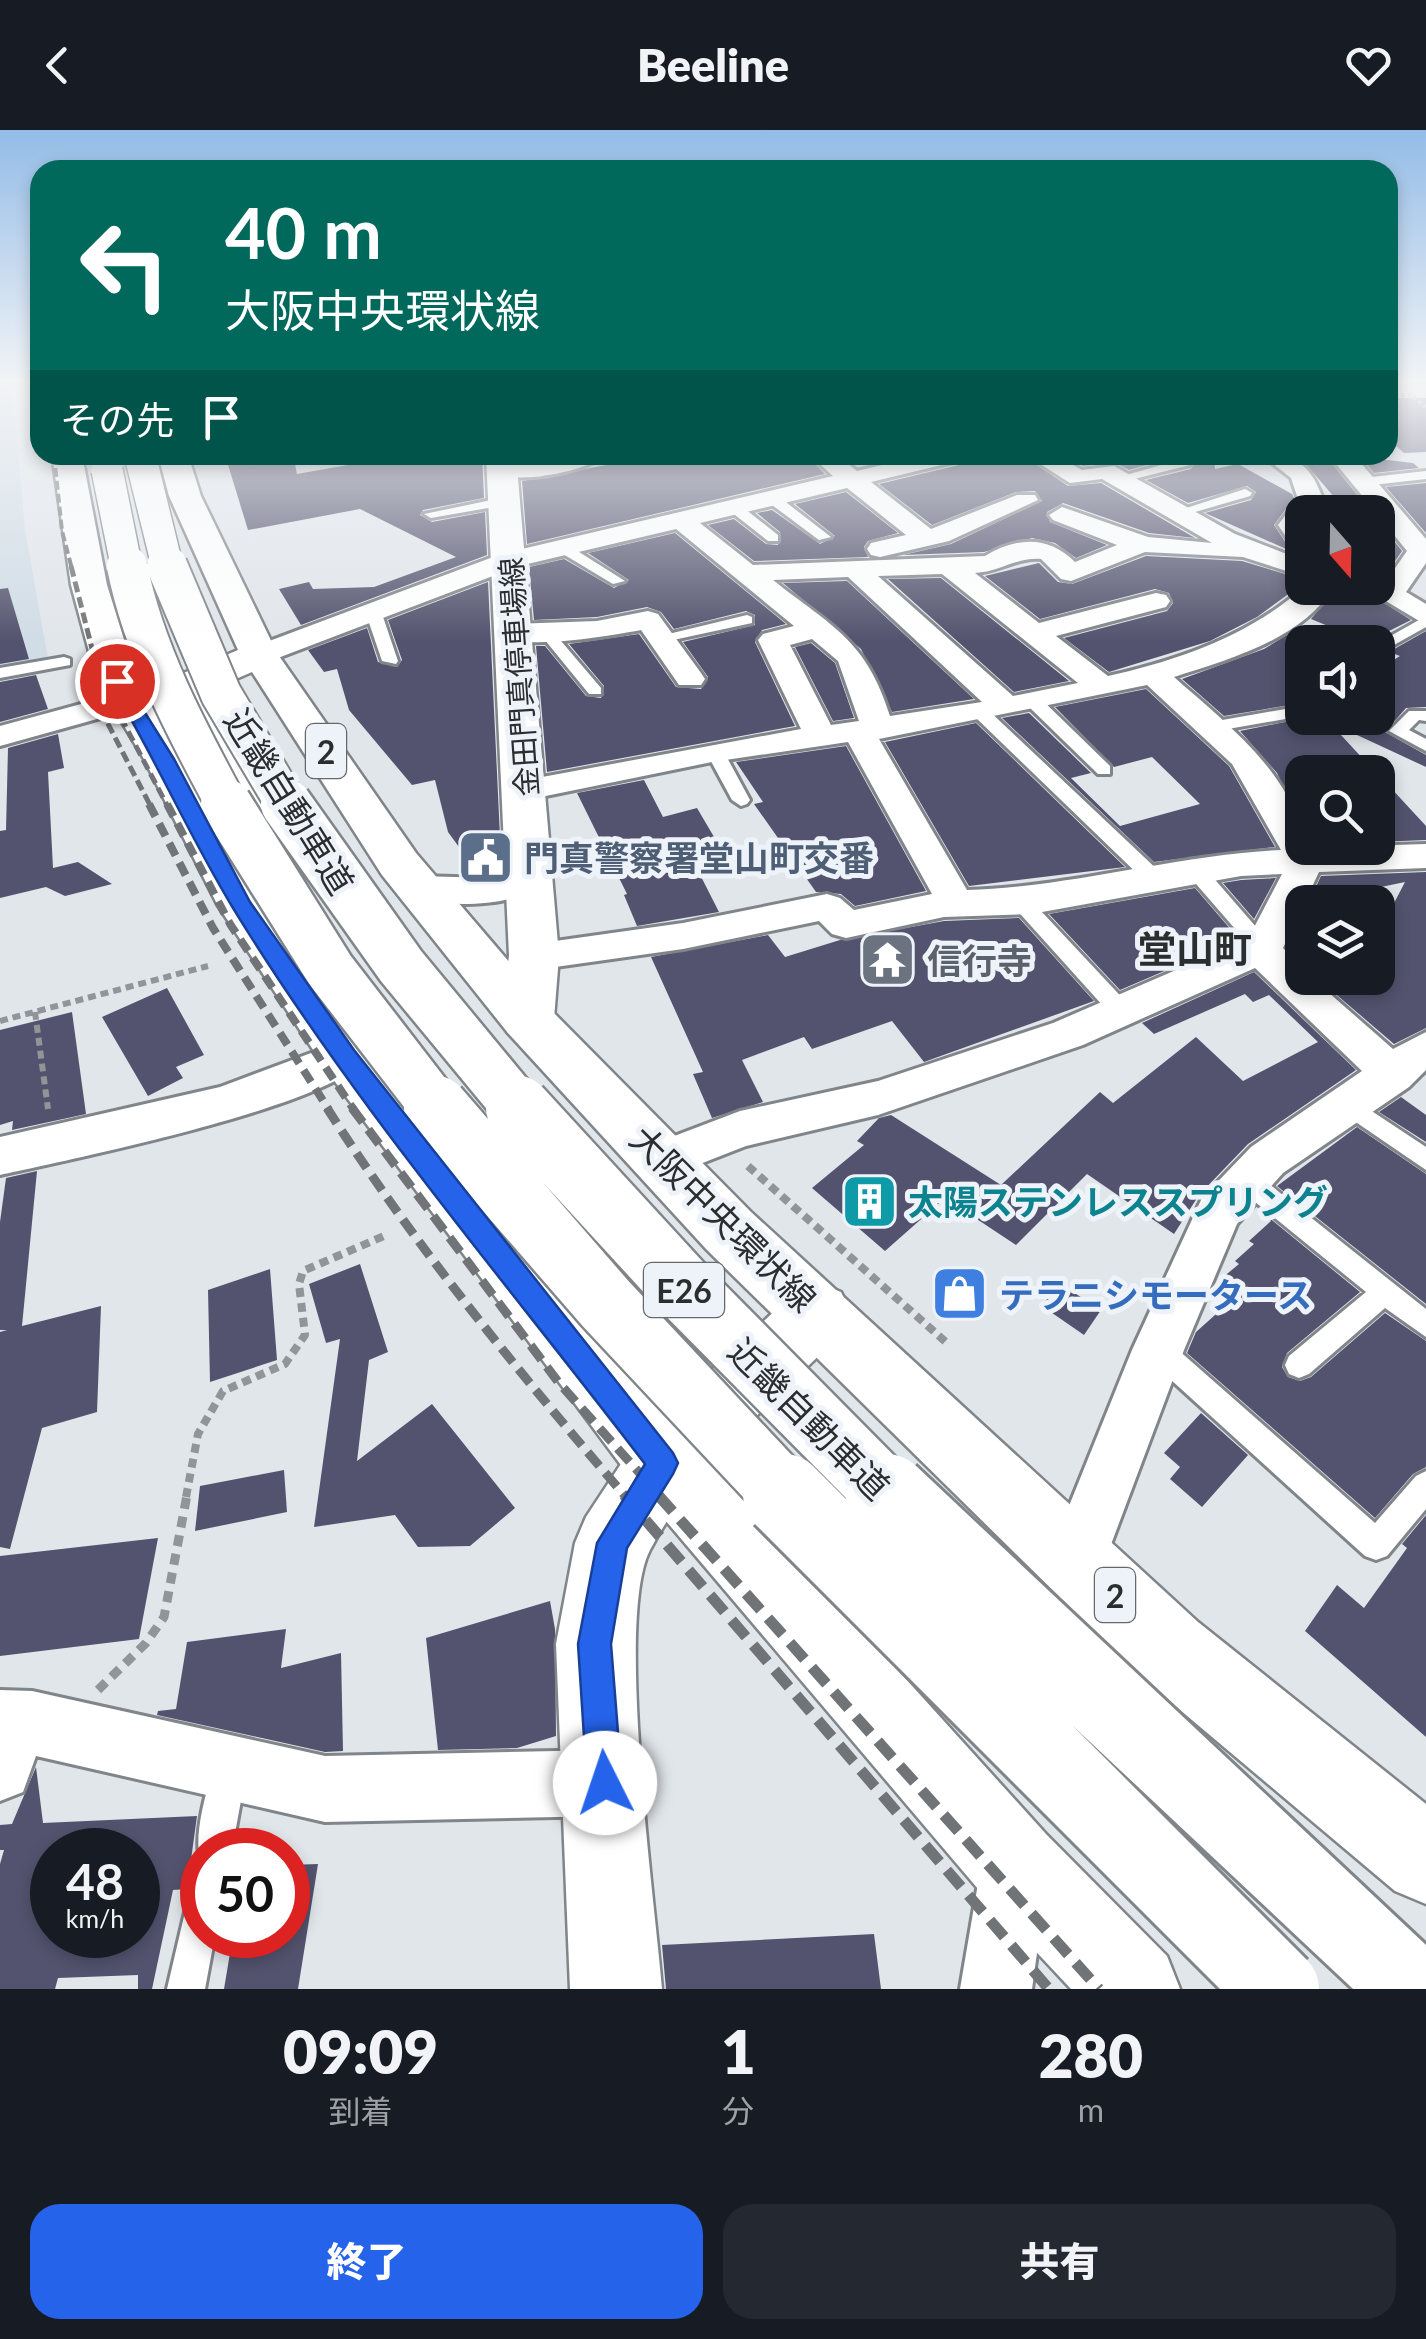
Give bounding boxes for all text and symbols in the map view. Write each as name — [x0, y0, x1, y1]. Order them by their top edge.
icon: back — [30, 38, 85, 93]
text: Beeline — [637, 38, 789, 92]
icon: heart — [1341, 38, 1396, 93]
text: 40 m — [225, 190, 382, 274]
icon: left — [60, 200, 190, 330]
text: 大阪中央環状線 — [225, 283, 540, 337]
icon: arrive — [194, 390, 249, 445]
text: その先 — [60, 396, 174, 442]
north arrow — [1285, 495, 1395, 605]
map controls — [1285, 495, 1395, 995]
street label: 金田門真停車場線 — [492, 556, 544, 798]
button: sound — [1285, 625, 1395, 735]
pin — [75, 639, 160, 724]
icon: arrive — [90, 654, 145, 709]
street label: 近畿自動車道 — [217, 701, 363, 901]
road number: 2 — [306, 724, 346, 778]
button: search — [1285, 755, 1395, 865]
public building icon: 門真警察署堂山町交番 — [455, 827, 515, 887]
place label: 門真警察署堂山町交番 — [524, 836, 874, 878]
button: layers — [1285, 885, 1395, 995]
district label: 堂山町 — [1138, 925, 1252, 971]
temple icon: 信行寺 — [858, 930, 918, 990]
place label: 信行寺 — [927, 939, 1032, 981]
street label: 大阪中央環状線 — [623, 1117, 825, 1319]
building icon: 太陽ステンレススプリング — [839, 1171, 899, 1231]
place label: 太陽ステンレススプリング — [908, 1180, 1328, 1222]
road number: E26 — [644, 1263, 724, 1317]
shop icon: テラニシモータース — [930, 1264, 990, 1324]
place label: テラニシモータース — [999, 1273, 1312, 1315]
street label: 近畿自動車道 — [721, 1329, 899, 1507]
road number: 2 — [1095, 1568, 1135, 1622]
position arrow — [553, 1731, 657, 1835]
speed limit sign: 50 — [180, 1828, 310, 1958]
text: 48 — [66, 1851, 124, 1911]
text: km/h — [66, 1903, 124, 1933]
text: 09:09 — [283, 2015, 438, 2087]
text: 1 — [721, 2015, 756, 2087]
text: 280 — [1039, 2019, 1143, 2091]
text: m — [1078, 2090, 1104, 2129]
text: 到着 — [328, 2091, 392, 2130]
text: 分 — [722, 2091, 754, 2130]
button: 終了 — [30, 2204, 703, 2319]
button: 共有 — [723, 2204, 1396, 2319]

